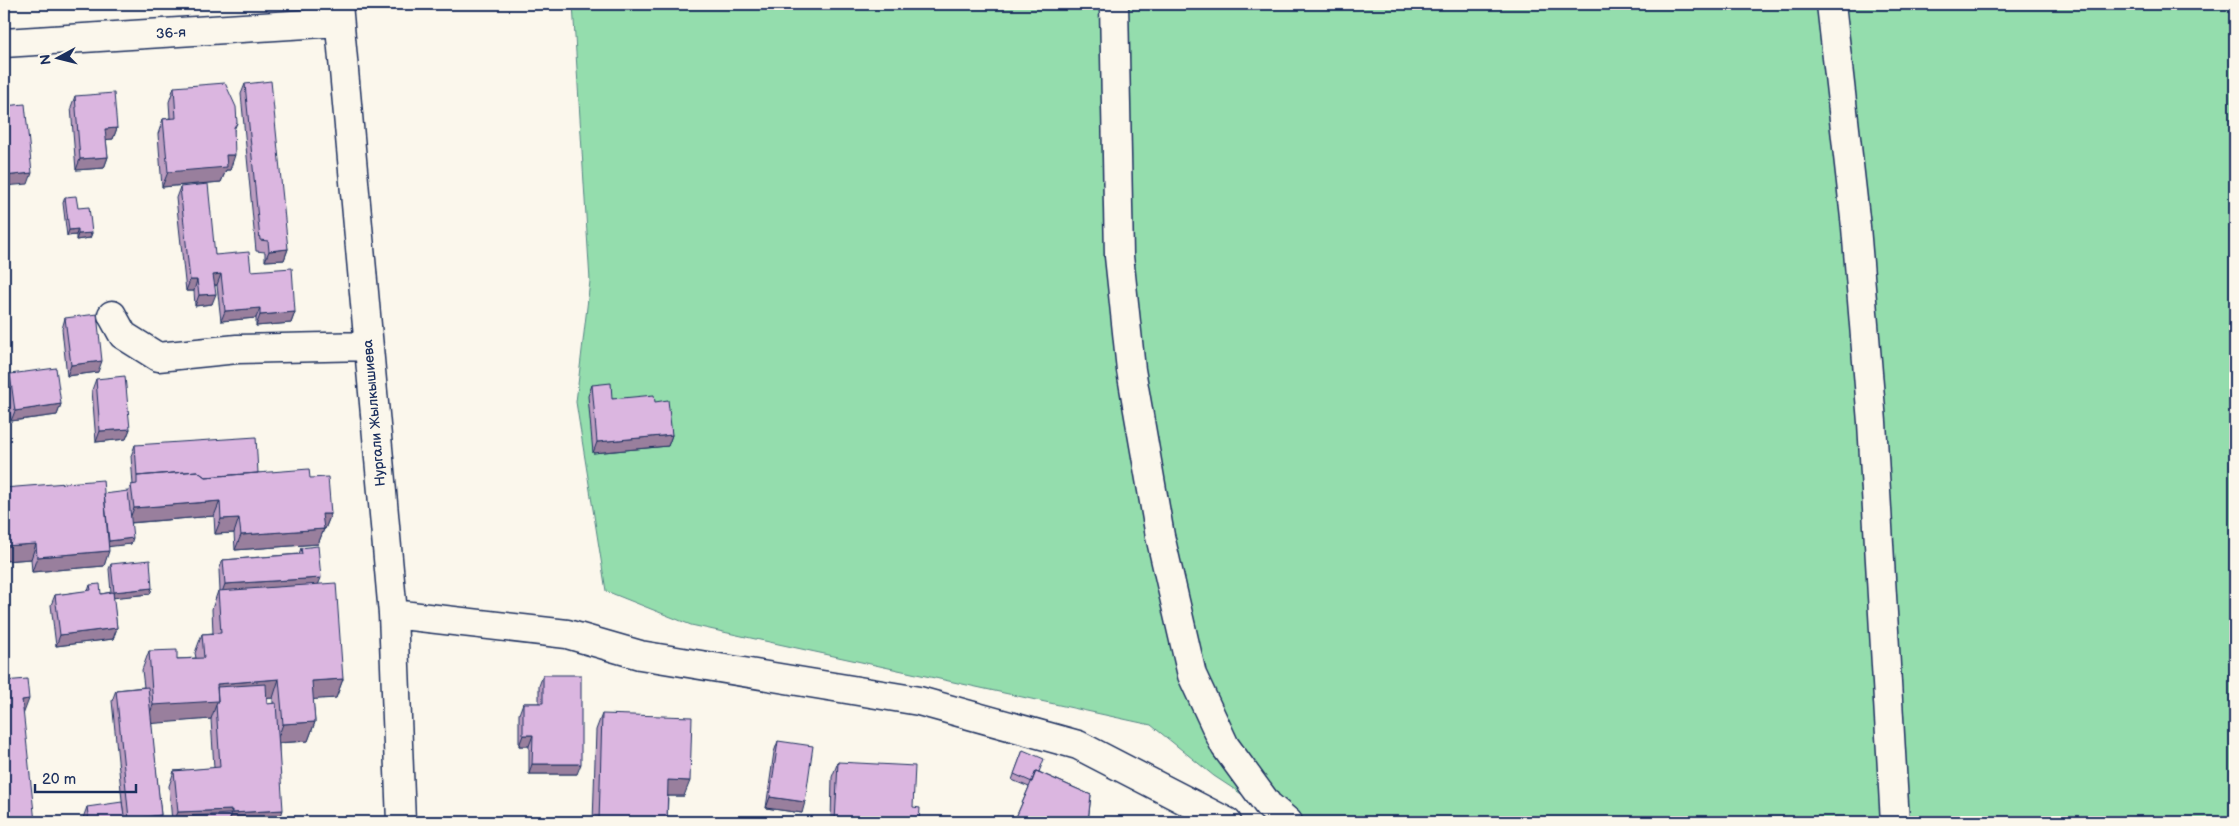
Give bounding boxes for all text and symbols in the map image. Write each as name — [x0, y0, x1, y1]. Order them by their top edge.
street label: 36-я — [155, 23, 187, 43]
north arrow — [32, 32, 82, 82]
text: N — [37, 53, 55, 66]
street label: Нургали Жылкышиева — [359, 338, 389, 487]
scale bar — [35, 761, 136, 793]
text: 20 m — [42, 770, 76, 789]

